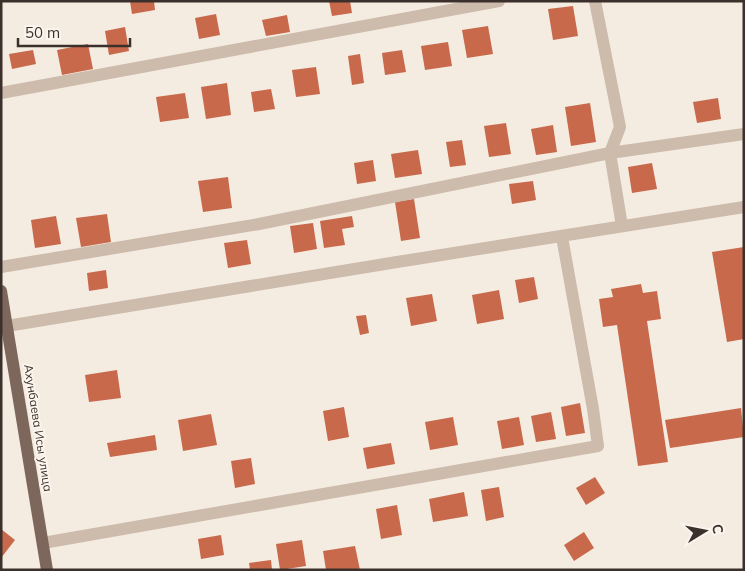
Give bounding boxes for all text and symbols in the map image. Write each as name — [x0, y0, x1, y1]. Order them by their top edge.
scale bar — [18, 15, 130, 47]
text: 50 m — [25, 23, 60, 42]
street label: Ахунбаева Исы улица — [21, 363, 56, 493]
north arrow — [680, 506, 730, 556]
text: С — [708, 522, 727, 535]

